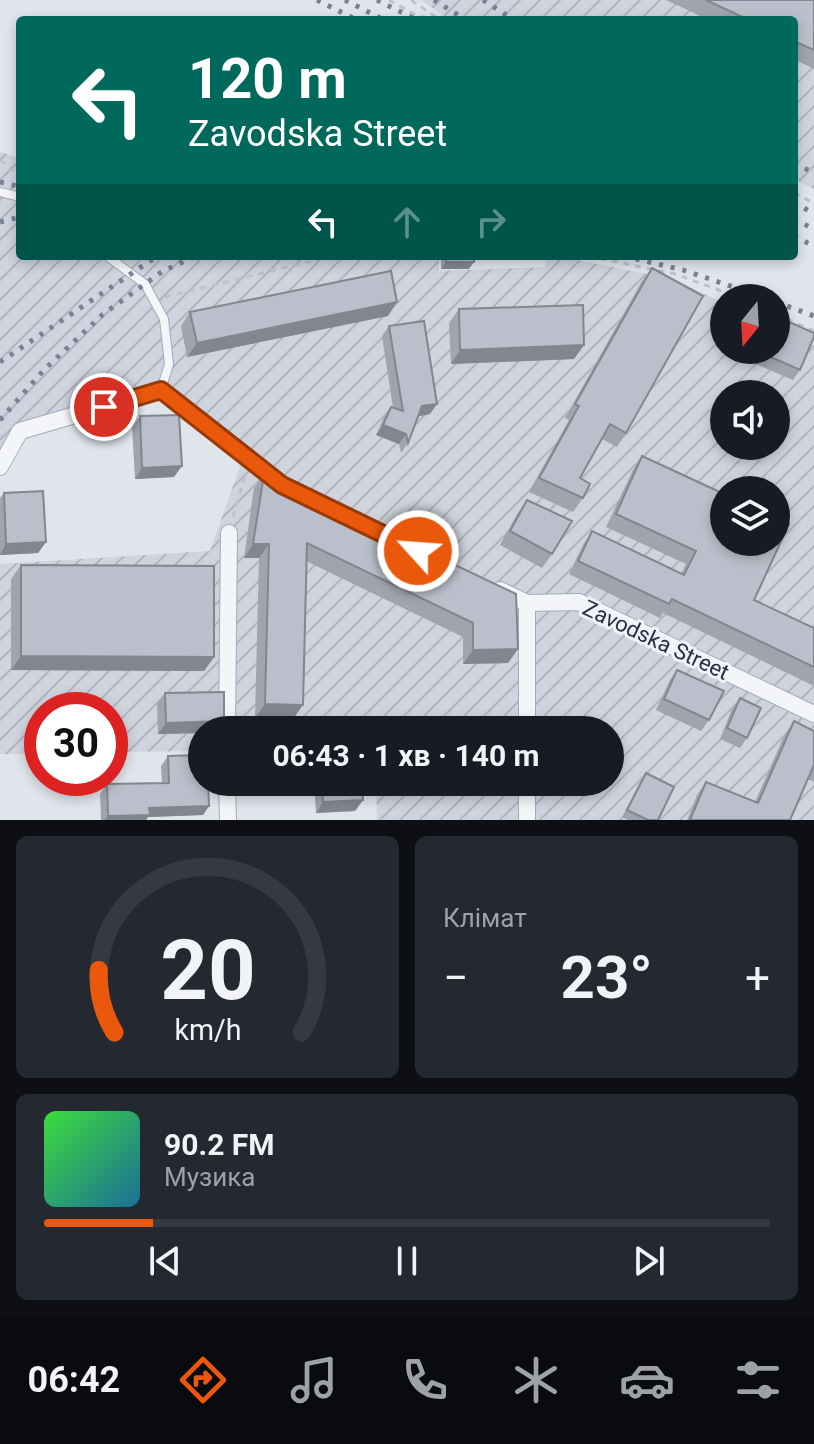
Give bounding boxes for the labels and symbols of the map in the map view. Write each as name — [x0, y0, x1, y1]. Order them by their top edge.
north arrow — [710, 284, 790, 364]
pin — [70, 373, 138, 441]
position arrow — [376, 509, 460, 593]
street label: Zavodska Street — [579, 595, 733, 685]
speed limit sign: 30 — [24, 692, 128, 796]

